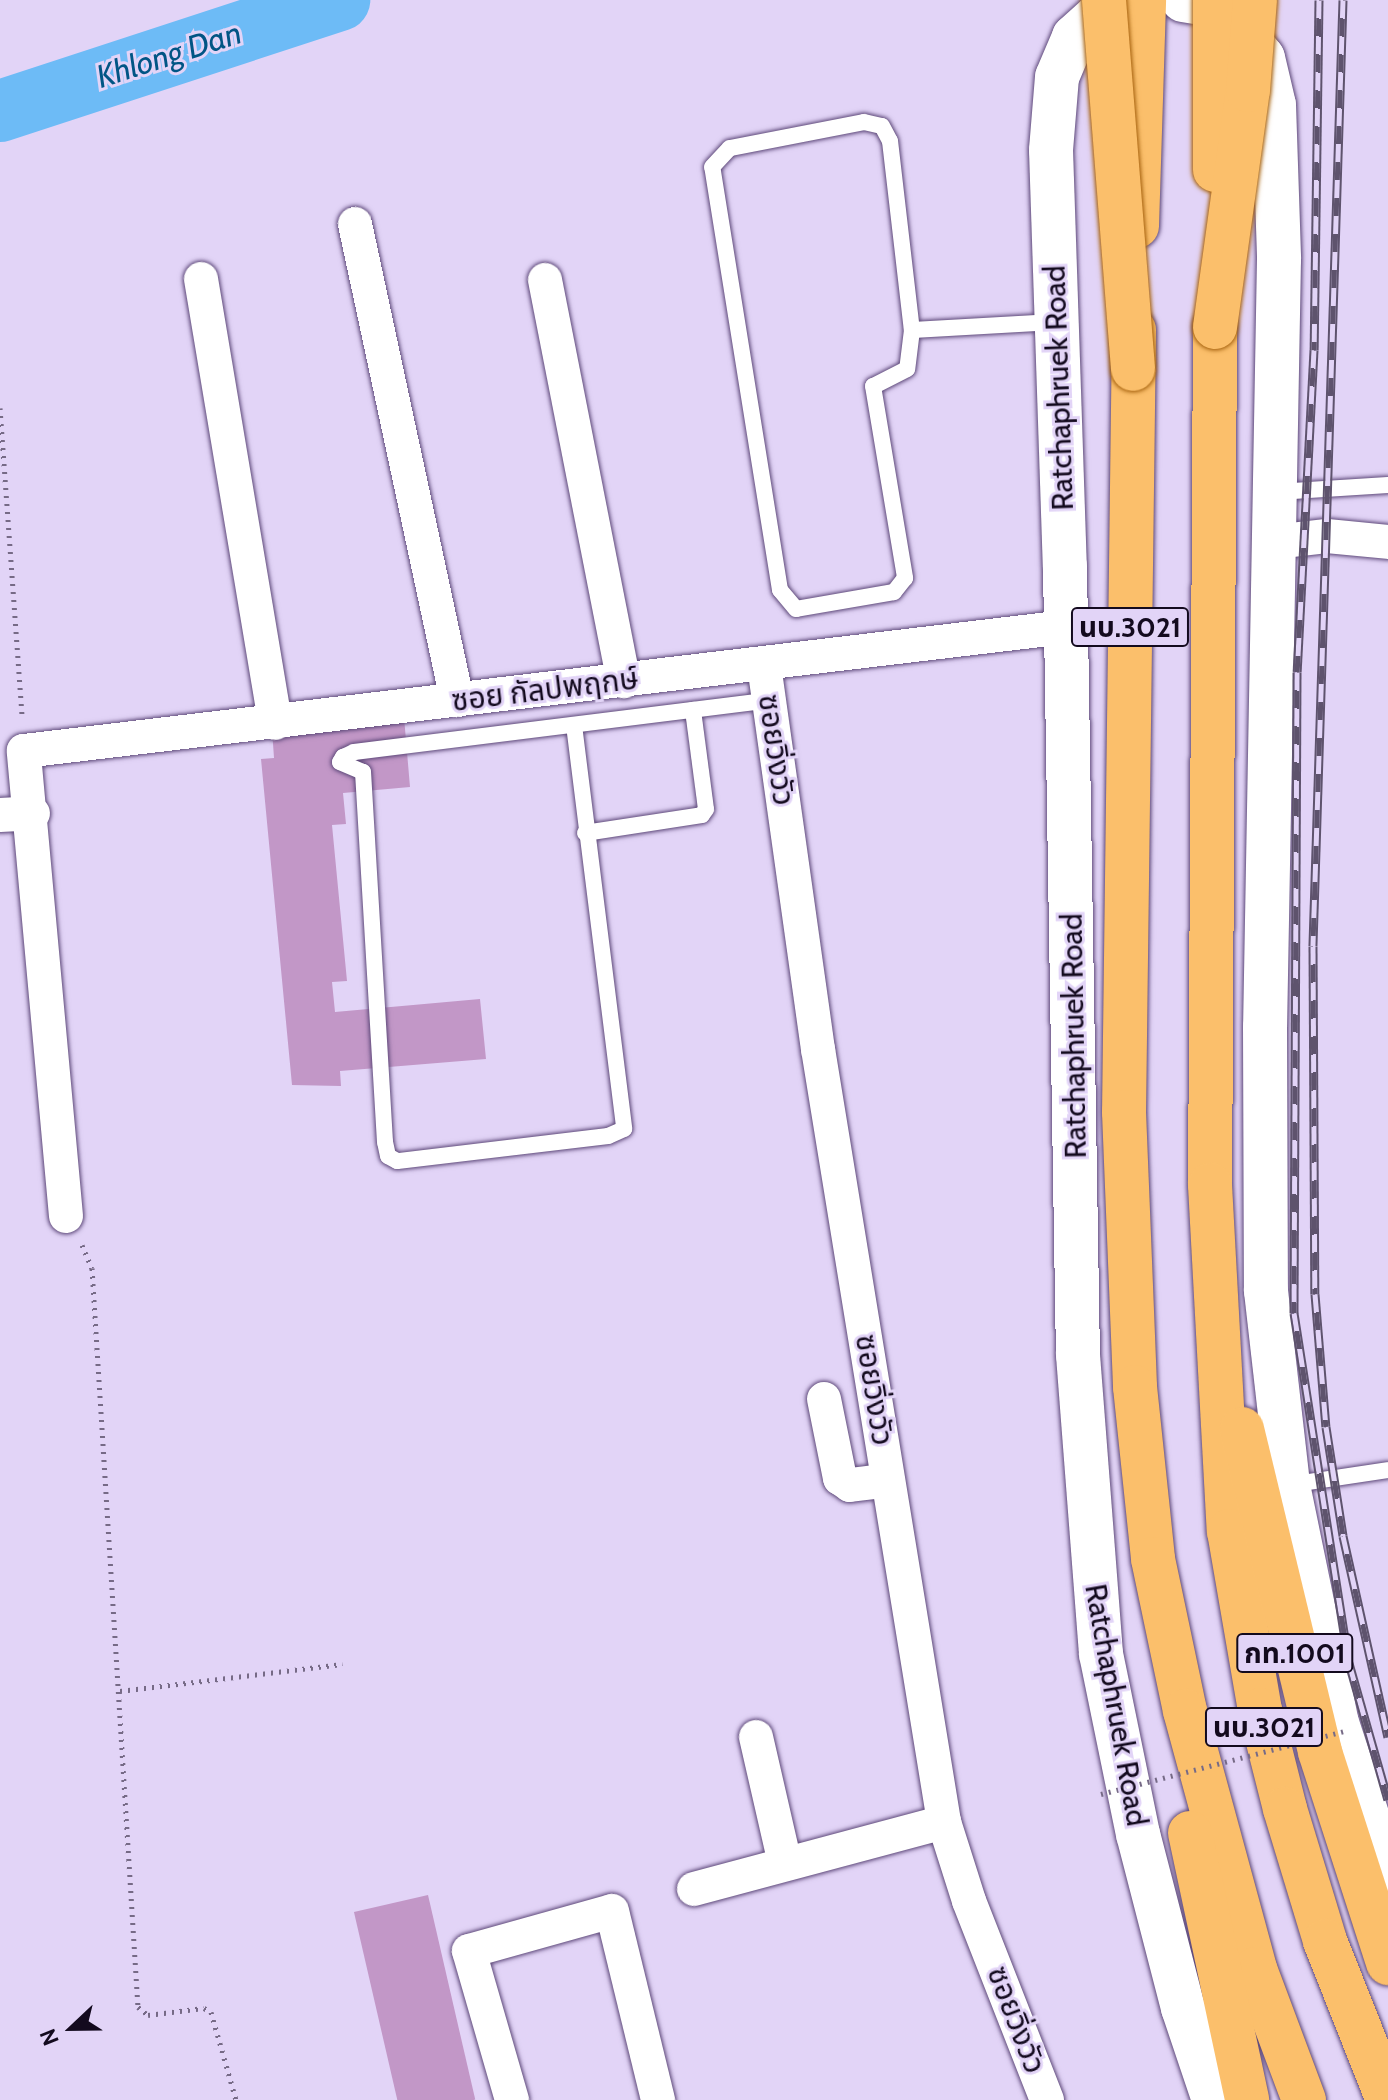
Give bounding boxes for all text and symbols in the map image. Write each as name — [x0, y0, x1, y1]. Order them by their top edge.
water label: Khlong Dan — [92, 14, 246, 96]
street label: Ratchaphruek Road — [1037, 265, 1081, 511]
road number: นบ.3021 — [1070, 603, 1190, 651]
street label: ซอย กัลปพฤกษ์ — [450, 661, 640, 719]
street label: ซอยวิ่งวัว — [750, 692, 802, 808]
street label: Ratchaphruek Road — [1054, 913, 1094, 1159]
street label: ซอยวิ่งวัว — [847, 1332, 901, 1448]
street label: Ratchaphruek Road — [1077, 1581, 1155, 1829]
road number: กท.1001 — [1235, 1629, 1355, 1677]
road number: นบ.3021 — [1204, 1703, 1324, 1751]
street label: ซอยวิ่งวัว — [979, 1961, 1053, 2079]
north arrow — [32, 1988, 112, 2068]
text: N — [34, 2025, 65, 2049]

